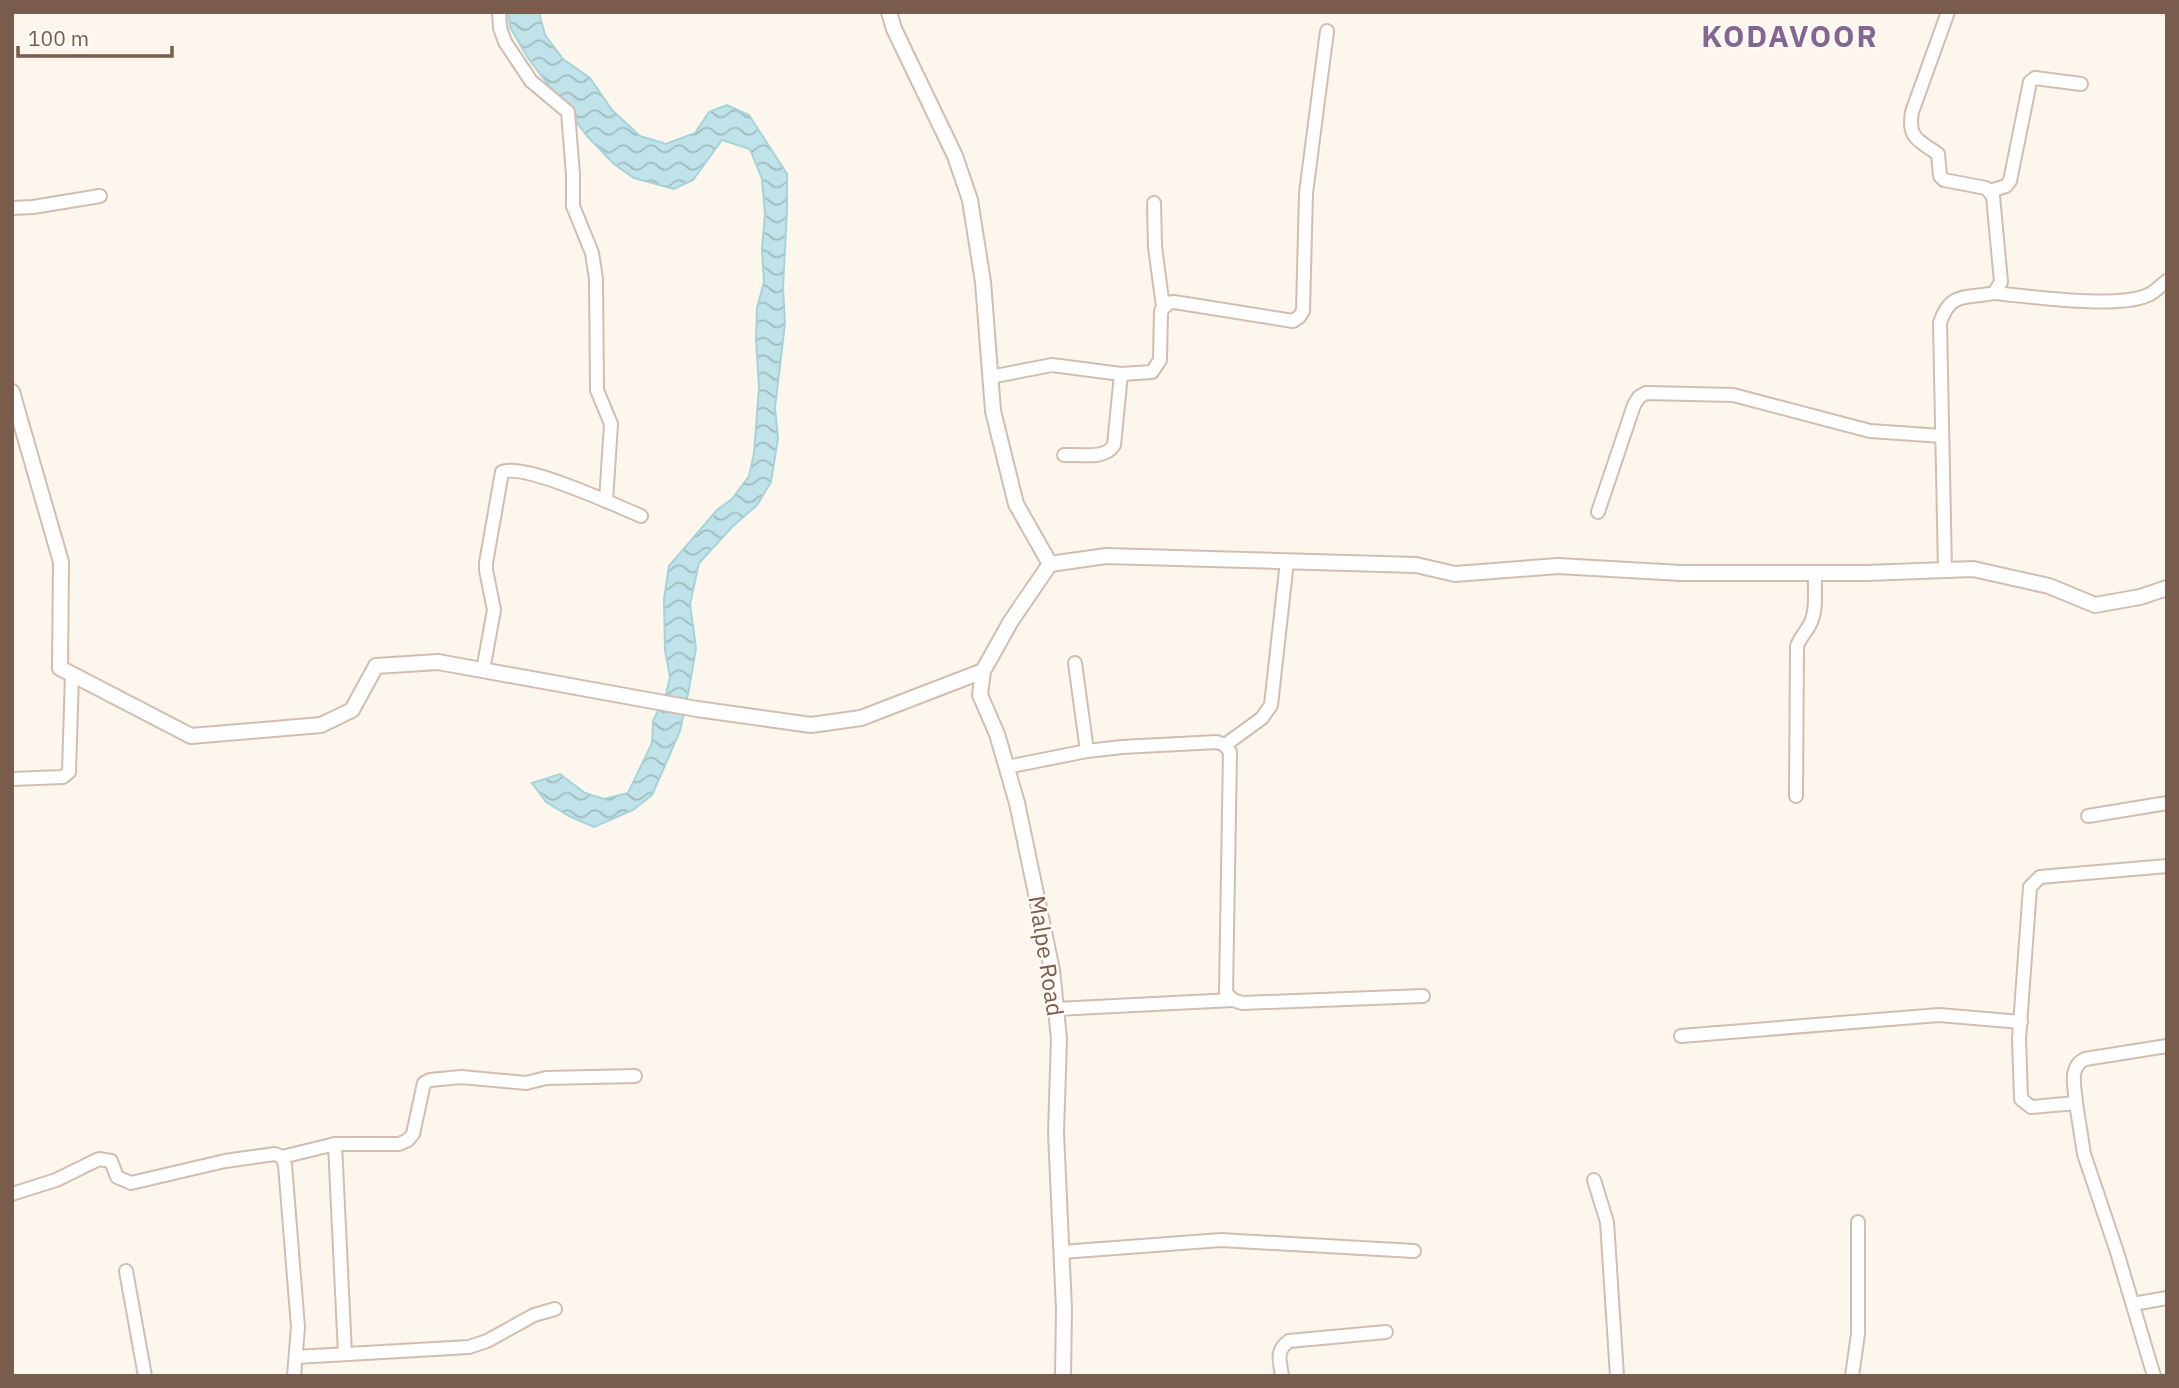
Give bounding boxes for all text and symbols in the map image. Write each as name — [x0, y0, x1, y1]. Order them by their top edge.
scale bar — [18, 14, 172, 58]
district label: KODAVOOR — [1701, 16, 1879, 55]
text: 100 m — [28, 24, 89, 52]
street label: Malpe Road — [1023, 893, 1071, 1018]

